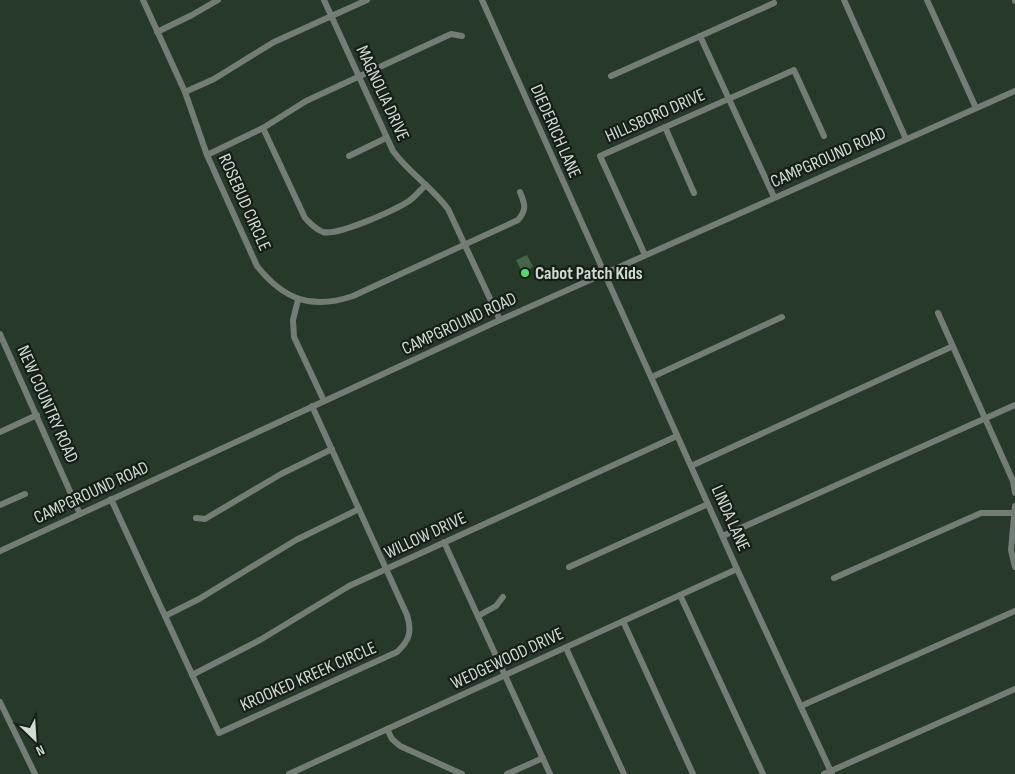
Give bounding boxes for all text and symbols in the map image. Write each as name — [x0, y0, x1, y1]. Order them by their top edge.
street label: MAGNOLIA DRIVE — [351, 42, 414, 144]
street label: DIEDERICH LANE — [526, 81, 585, 181]
street label: HILLSBORO DRIVE — [602, 84, 708, 147]
street label: CAMPGROUND ROAD — [767, 123, 889, 192]
street label: ROSEBUD CIRCLE — [214, 150, 275, 254]
place label: Cabot Patch Kids — [535, 263, 643, 284]
marker: Cabot Patch Kids — [519, 267, 531, 279]
street label: CAMPGROUND ROAD — [399, 288, 520, 359]
street label: NEW COUNTRY ROAD — [12, 342, 83, 466]
street label: CAMPGROUND ROAD — [31, 457, 152, 528]
street label: LINDA LANE — [707, 482, 754, 554]
street label: WILLOW DRIVE — [381, 507, 470, 564]
street label: WEDGEWOOD DRIVE — [448, 623, 567, 694]
street label: KROOKED KREEK CIRCLE — [237, 637, 380, 716]
north arrow — [10, 714, 60, 764]
text: N — [33, 741, 47, 760]

